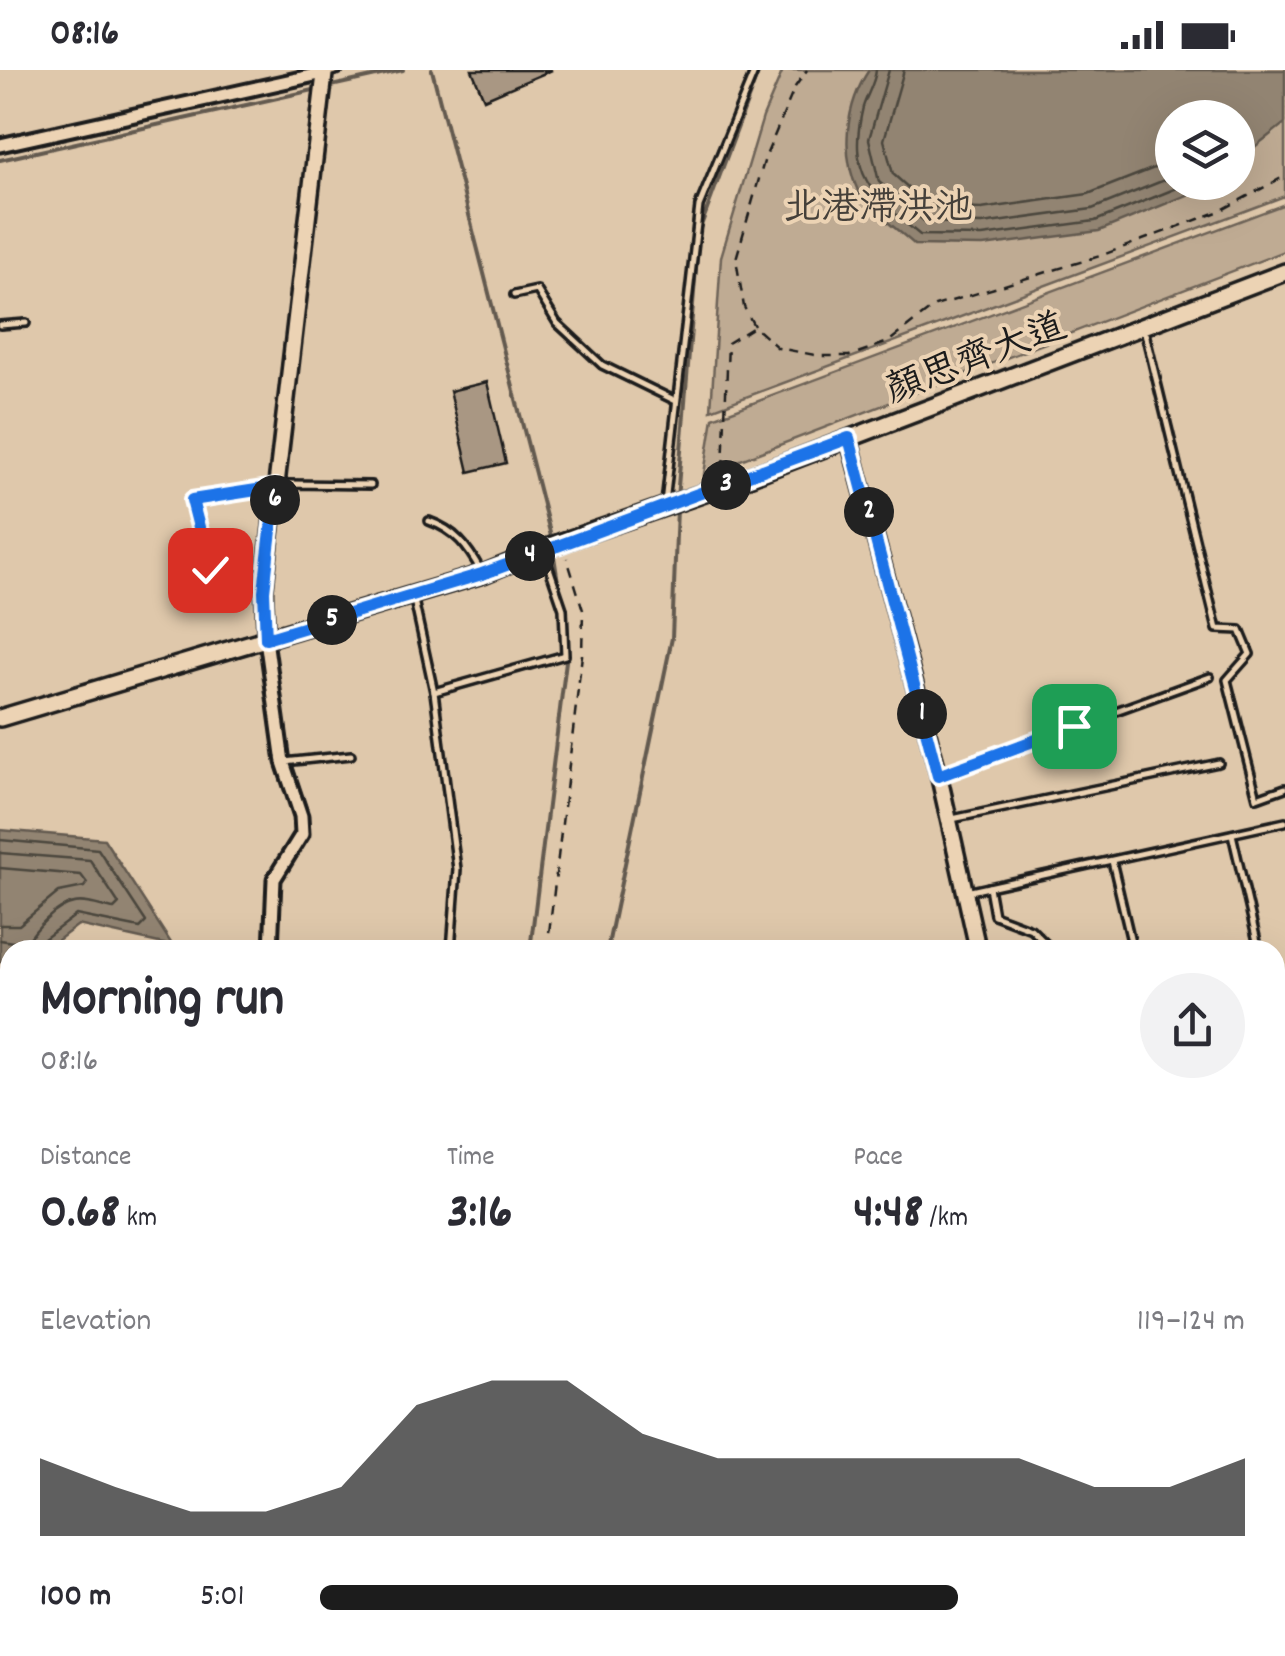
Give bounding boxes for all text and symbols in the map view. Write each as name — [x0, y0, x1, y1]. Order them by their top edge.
text: 08:16 — [50, 8, 119, 63]
map controls — [1155, 100, 1255, 200]
button: layers — [1155, 100, 1255, 200]
park label: 北港滯洪池 — [783, 183, 973, 238]
street label: 顏思齊大道 — [878, 301, 1076, 421]
pin: 3 — [701, 460, 751, 510]
text: 3 — [720, 465, 732, 505]
pin: 6 — [250, 475, 300, 525]
text: 6 — [268, 480, 282, 520]
pin: 2 — [844, 487, 894, 537]
text: 2 — [863, 492, 875, 532]
pin — [168, 528, 253, 613]
pin: 4 — [505, 531, 555, 581]
text: 4 — [524, 536, 536, 576]
icon: check — [183, 543, 238, 598]
pin: 5 — [307, 595, 357, 645]
text: 5 — [326, 600, 338, 640]
pin — [1032, 684, 1117, 769]
pin: 1 — [897, 689, 947, 739]
text: 1 — [919, 694, 925, 734]
icon: arrive — [1047, 699, 1102, 754]
text: Morning run — [40, 963, 284, 1042]
button: share — [1140, 973, 1245, 1078]
text: 08:16 — [40, 1040, 98, 1086]
text: Distance — [40, 1139, 131, 1179]
text: Time — [447, 1139, 495, 1179]
text: Pace — [853, 1139, 903, 1179]
text: 0.68 — [40, 1179, 120, 1251]
text: 3:16 — [447, 1179, 513, 1251]
text: 4:48 — [853, 1179, 923, 1251]
text: km — [120, 1200, 157, 1240]
text: /km — [923, 1200, 968, 1240]
text: Elevation — [40, 1300, 151, 1346]
text: 119–124 m — [1137, 1300, 1245, 1346]
text: 100 m — [40, 1575, 111, 1621]
text: 5:01 — [200, 1575, 245, 1621]

